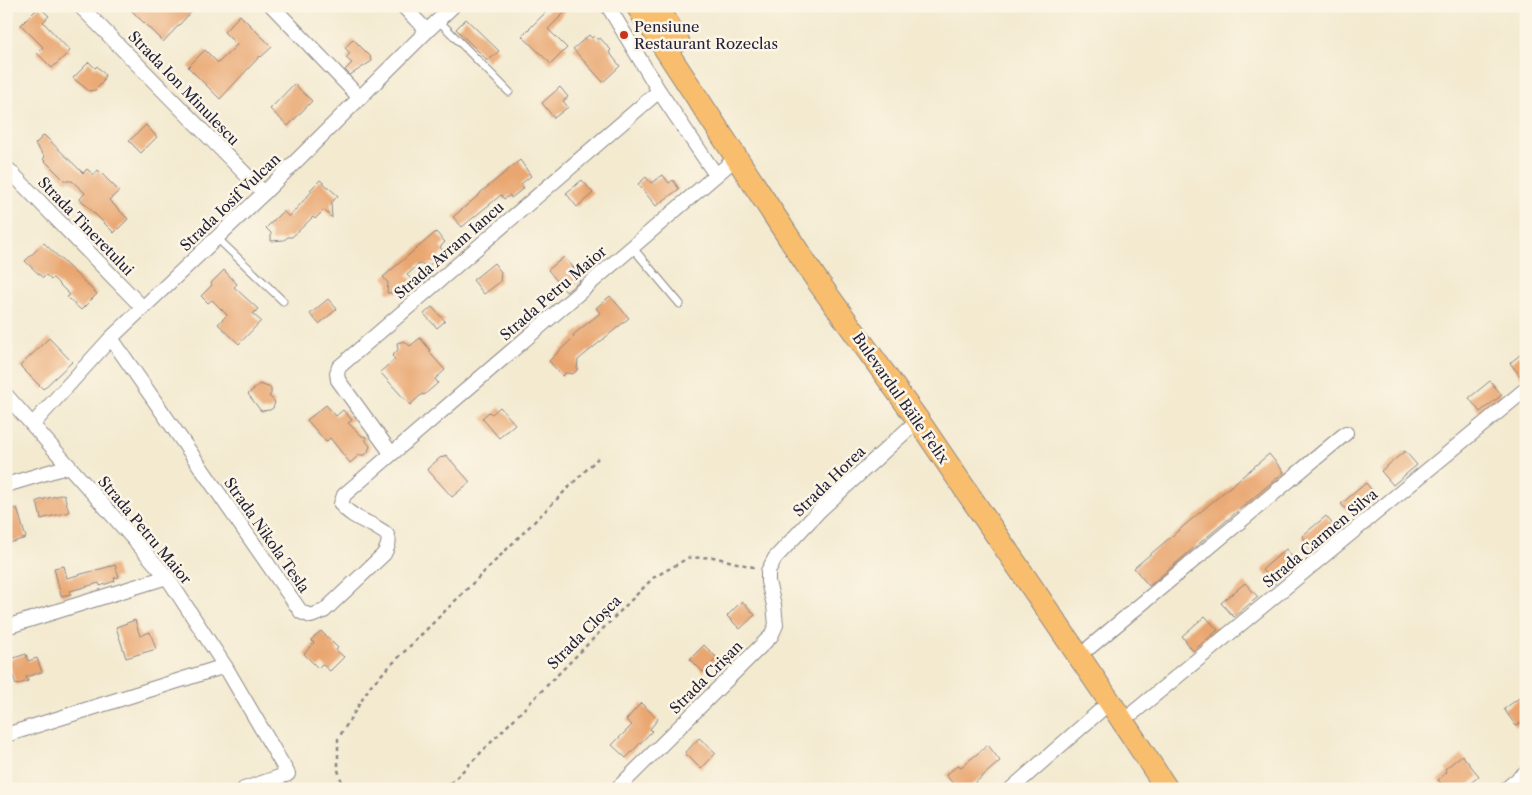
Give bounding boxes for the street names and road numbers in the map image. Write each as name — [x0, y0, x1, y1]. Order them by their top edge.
street label: Strada Ion Minulescu — [124, 27, 244, 149]
street label: Strada Iosif Vulcan — [176, 149, 285, 255]
street label: Strada Tineretului — [34, 173, 138, 280]
street label: Strada Avram Iancu — [390, 197, 508, 303]
street label: Strada Petru Maior — [496, 241, 611, 344]
street label: Bulevardul Băile Felix — [848, 329, 954, 468]
street label: Strada Horea — [789, 442, 869, 520]
street label: Strada Petru Maior — [94, 472, 196, 588]
street label: Strada Nikola Tesla — [220, 474, 314, 596]
street label: Strada Carmen Silva — [1259, 484, 1381, 592]
street label: Strada Cloșca — [543, 591, 625, 673]
street label: Strada Crișan — [665, 636, 747, 718]

